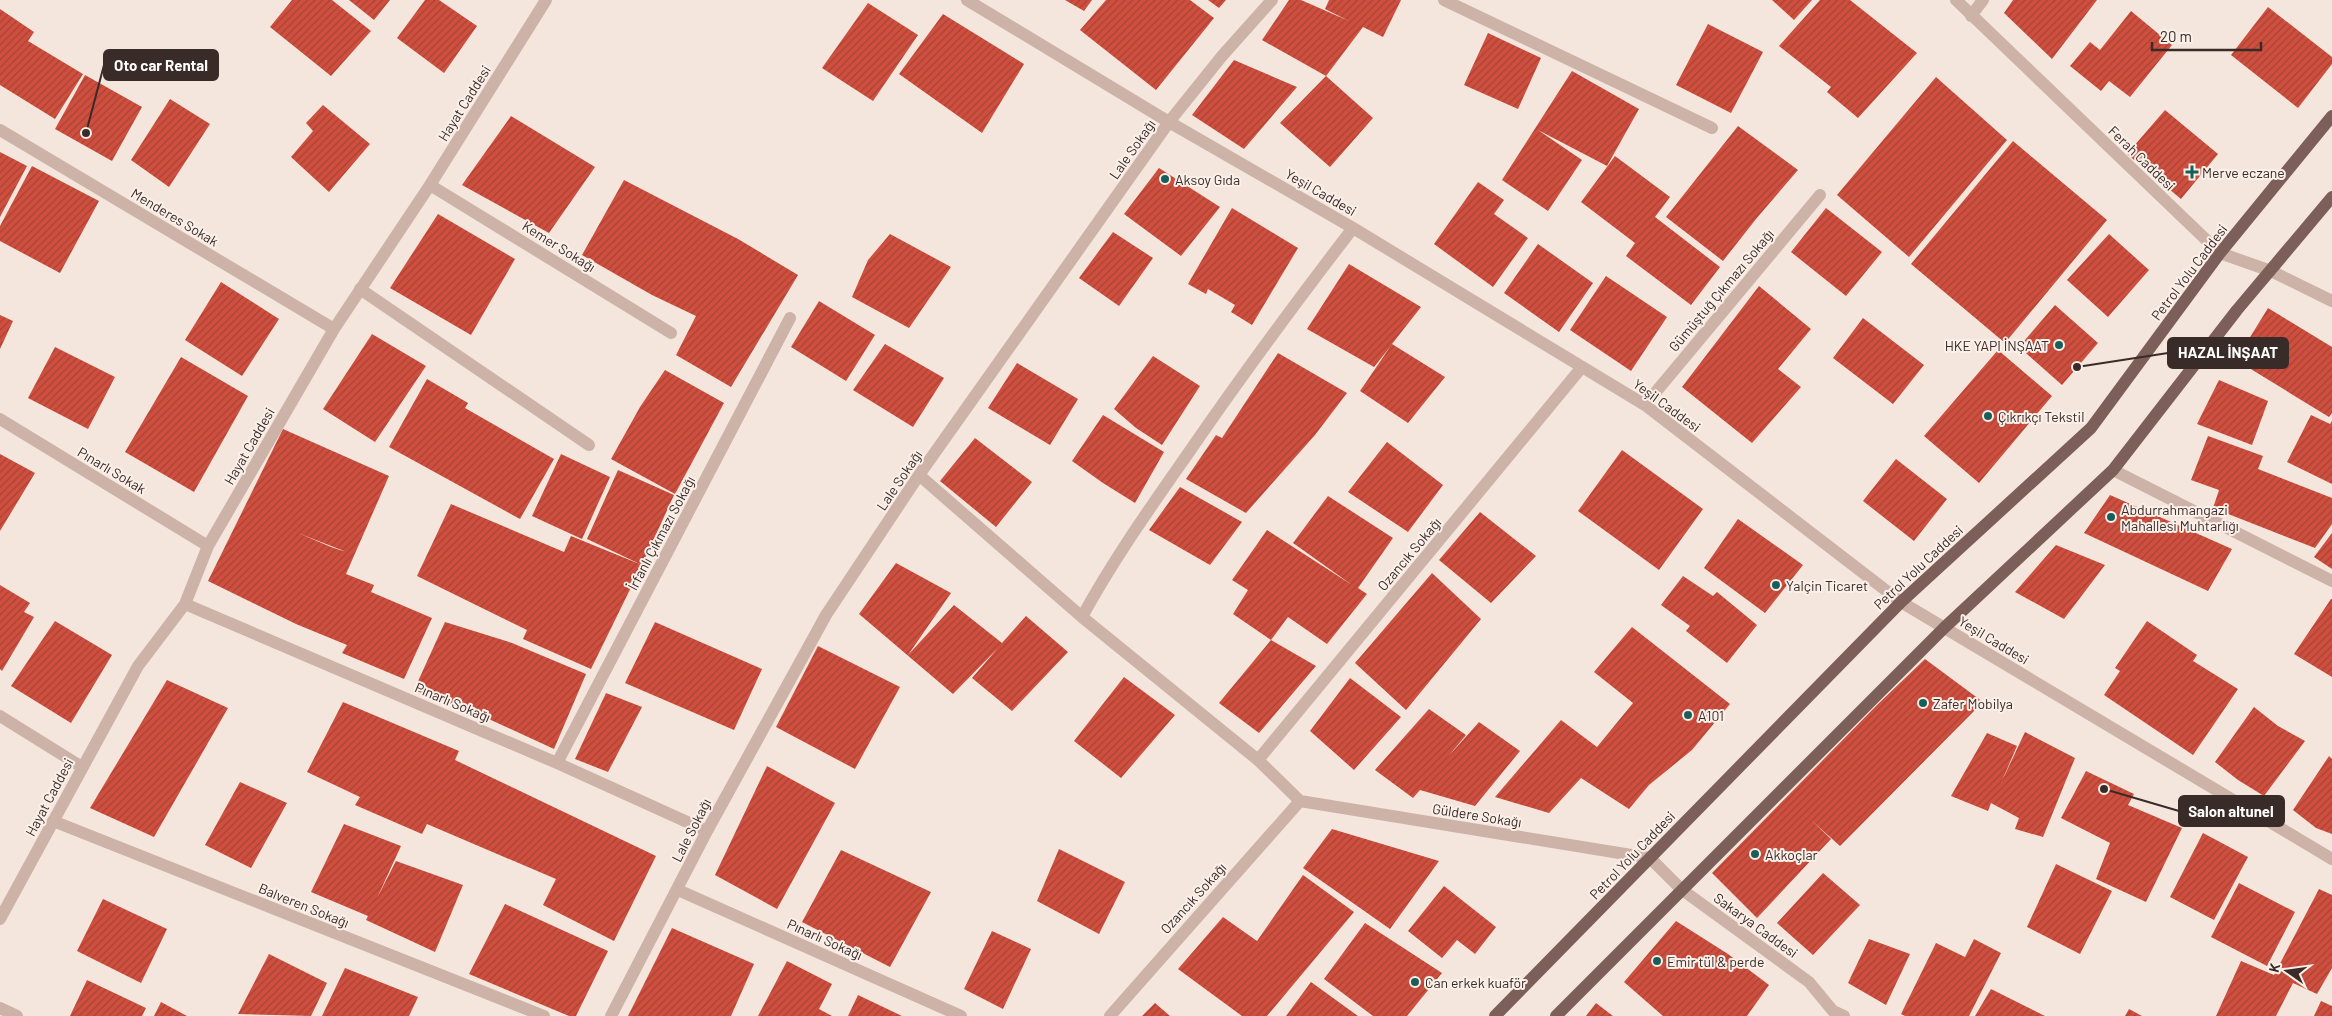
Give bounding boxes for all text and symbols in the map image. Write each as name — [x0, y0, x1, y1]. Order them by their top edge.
scale bar — [2152, 20, 2261, 52]
text: 20 m — [2160, 27, 2192, 45]
callout: Oto car Rental — [104, 50, 218, 80]
text: Oto car Rental — [114, 56, 208, 74]
street label: Hayat Caddesi — [434, 62, 494, 144]
street label: Lale Sokağı — [1105, 116, 1159, 182]
street label: Ferah Caddesi — [2105, 122, 2179, 194]
place label: Merve eczane — [2202, 164, 2285, 181]
street label: Yeşil Caddesi — [1282, 165, 1360, 219]
marker: Merve eczane — [2186, 166, 2198, 178]
place label: Aksoy Gıda — [1175, 171, 1240, 188]
marker: Aksoy Gıda — [1159, 173, 1171, 185]
street label: Menderes Sokak — [128, 184, 222, 250]
street label: Kemer Sokağı — [519, 217, 599, 275]
street label: Petrol Yolu Caddesi — [2147, 221, 2231, 323]
street label: Gümüştuğ Çıkmazı Sokağı — [1665, 225, 1777, 355]
place label: HKE YAPI İNŞAAT — [1945, 337, 2049, 354]
callout: HAZAL İNŞAAT — [2168, 338, 2288, 368]
marker: HKE YAPI İNŞAAT — [2053, 339, 2065, 351]
text: HAZAL İNŞAAT — [2178, 343, 2278, 361]
street label: Yeşil Caddesi — [1630, 375, 1704, 435]
street label: Hayat Caddesi — [220, 405, 278, 487]
place label: Çıkrıkçı Tekstil — [1998, 408, 2084, 425]
marker: Çıkrıkçı Tekstil — [1982, 410, 1994, 422]
street label: Pınarlı Sokak — [75, 443, 149, 497]
street label: Lale Sokağı — [873, 447, 925, 513]
street label: İrfanlı Çıkmazı Sokağı — [624, 473, 698, 593]
place label: Abdurrahmangazi Mahallesi Muhtarlığı — [2121, 501, 2239, 534]
marker: Abdurrahmangazi Mahallesi Muhtarlığı — [2105, 511, 2117, 523]
street label: Ozancık Sokağı — [1374, 514, 1444, 594]
street label: Petrol Yolu Caddesi — [1870, 521, 1966, 613]
place label: Yalçin Ticaret — [1786, 577, 1868, 594]
marker: Yalçin Ticaret — [1770, 579, 1782, 591]
street label: Yeşil Caddesi — [1956, 612, 2032, 668]
street label: Pınarlı Sokağı — [413, 678, 493, 726]
place label: Zafer Mobilya — [1933, 695, 2013, 712]
marker: Zafer Mobilya — [1917, 697, 1929, 709]
place label: A101 — [1698, 707, 1724, 724]
marker: A101 — [1682, 709, 1694, 721]
street label: Hayat Caddesi — [21, 755, 77, 839]
street label: Lale Sokağı — [668, 795, 714, 865]
callout: Salon altunel — [2179, 796, 2284, 826]
street label: Güldere Sokağı — [1431, 800, 1523, 830]
text: Salon altunel — [2188, 802, 2274, 820]
street label: Petrol Yolu Caddesi — [1586, 807, 1678, 903]
place label: Akkoçlar — [1765, 846, 1818, 863]
marker: Akkoçlar — [1749, 848, 1761, 860]
street label: Ozancık Sokağı — [1157, 859, 1229, 937]
street label: Balveren Sokağı — [256, 879, 352, 931]
street label: Sakarya Caddesi — [1711, 889, 1801, 961]
street label: Pınarlı Sokağı — [785, 915, 865, 963]
north arrow — [2262, 946, 2312, 996]
place label: Emir tül & perde — [1667, 953, 1764, 970]
marker: Emir tül & perde — [1651, 955, 1663, 967]
text: K — [2265, 961, 2283, 974]
place label: Can erkek kuaför — [1425, 974, 1526, 991]
marker: Can erkek kuaför — [1409, 976, 1421, 988]

